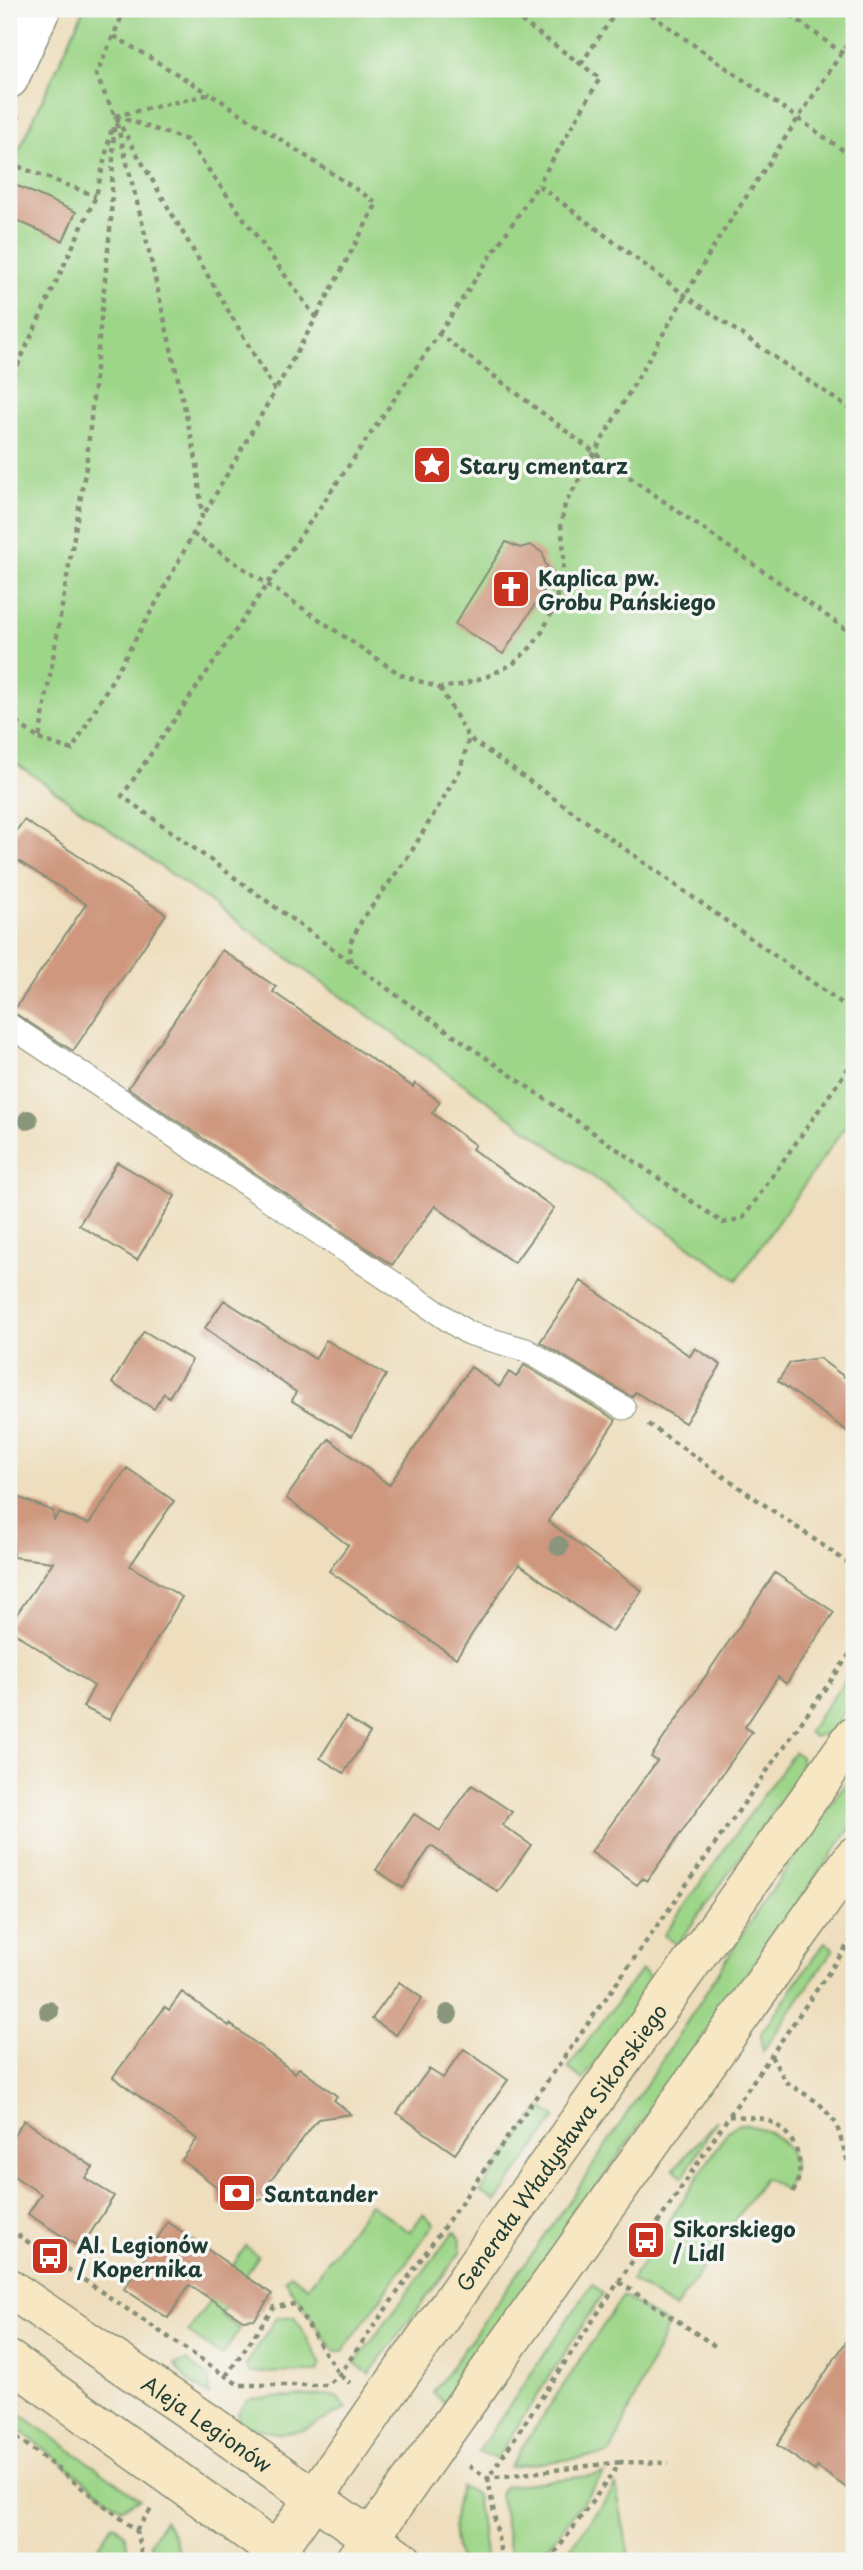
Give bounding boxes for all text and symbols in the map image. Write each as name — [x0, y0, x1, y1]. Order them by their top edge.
place icon: Stary cmentarz — [411, 444, 453, 486]
place label: Stary cmentarz — [459, 449, 628, 481]
place label: Kaplica pw. Grobu Pańskiego — [538, 561, 716, 617]
church icon: Kaplica pw. Grobu Pańskiego — [490, 568, 532, 610]
street label: Generała Władysława Sikorskiego — [447, 1996, 674, 2297]
bank icon: Santander — [216, 2172, 258, 2214]
place label: Santander — [264, 2177, 378, 2209]
place label: Sikorskiego / Lidl — [672, 2212, 796, 2268]
bus stop icon: Sikorskiego / Lidl — [625, 2219, 667, 2261]
place label: Al. Legionów / Kopernika — [76, 2228, 209, 2284]
bus stop icon: Al. Legionów / Kopernika — [29, 2235, 71, 2277]
street label: Aleja Legionów — [136, 2367, 279, 2480]

